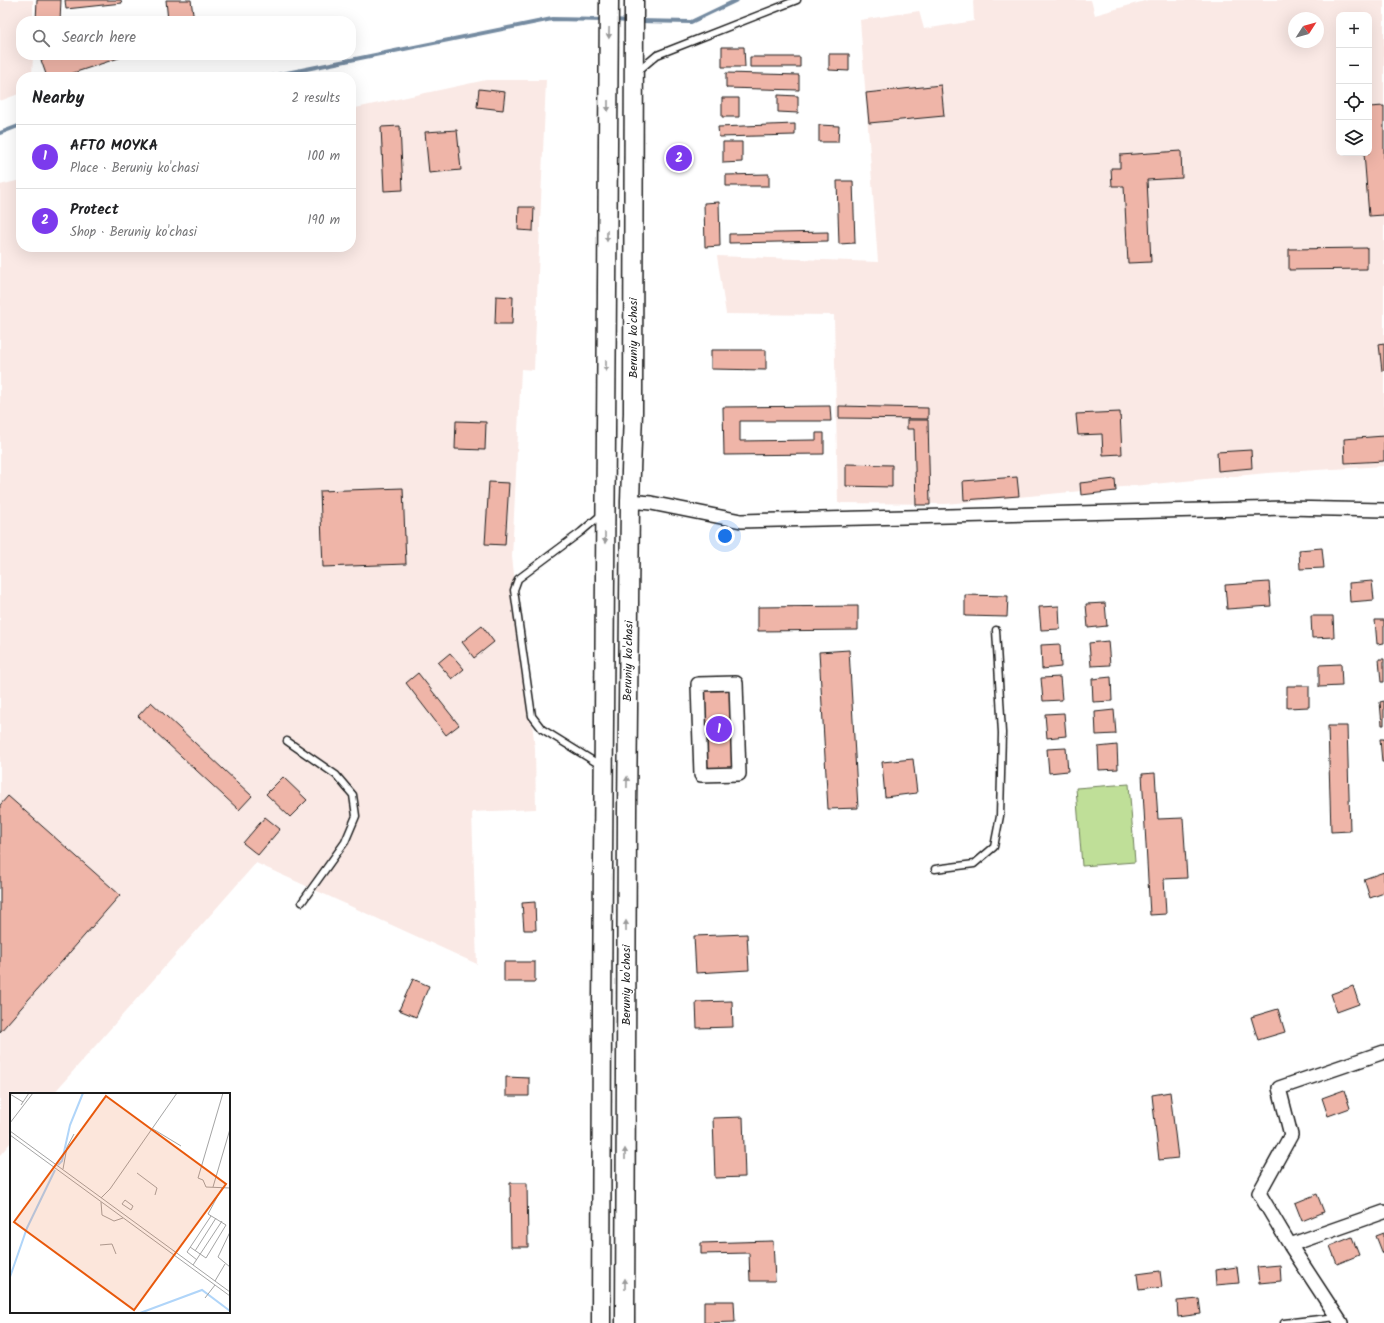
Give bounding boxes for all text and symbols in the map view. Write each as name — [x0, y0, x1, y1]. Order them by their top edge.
north arrow — [1288, 12, 1324, 48]
map controls — [1336, 12, 1372, 156]
button: + — [1336, 12, 1372, 48]
search box — [16, 16, 356, 60]
text: Search here — [62, 26, 136, 50]
icon: search — [30, 27, 52, 49]
one-way arrow — [606, 27, 612, 40]
button: − — [1336, 48, 1372, 84]
button: locate — [1336, 84, 1372, 120]
text: Nearby — [32, 85, 84, 112]
text: 2 results — [292, 88, 340, 109]
one-way arrow — [605, 100, 611, 113]
button: layers — [1336, 120, 1372, 156]
text: AFTO MOYKA — [70, 134, 158, 158]
pin: 2 — [666, 143, 692, 173]
text: 1 — [43, 146, 47, 167]
text: 100 m — [307, 146, 340, 167]
text: Place · Beruniy ko'chasi — [70, 158, 199, 179]
text: Protect — [70, 198, 119, 222]
text: 2 — [41, 210, 49, 231]
text: 190 m — [308, 210, 340, 231]
text: Shop · Beruniy ko'chasi — [70, 222, 197, 243]
one-way arrow — [604, 230, 610, 243]
street label: Beruniy ko'chasi — [624, 297, 643, 378]
one-way arrow — [603, 360, 609, 373]
your location — [715, 526, 735, 546]
one-way arrow — [602, 532, 608, 545]
street label: Beruniy ko'chasi — [618, 619, 639, 701]
pin: 1 — [706, 714, 732, 744]
one-way arrow — [624, 775, 630, 788]
one-way arrow — [623, 919, 629, 932]
street label: Beruniy ko'chasi — [617, 944, 636, 1025]
inset map — [10, 1093, 230, 1313]
one-way arrow — [622, 1147, 628, 1160]
one-way arrow — [622, 1277, 628, 1290]

